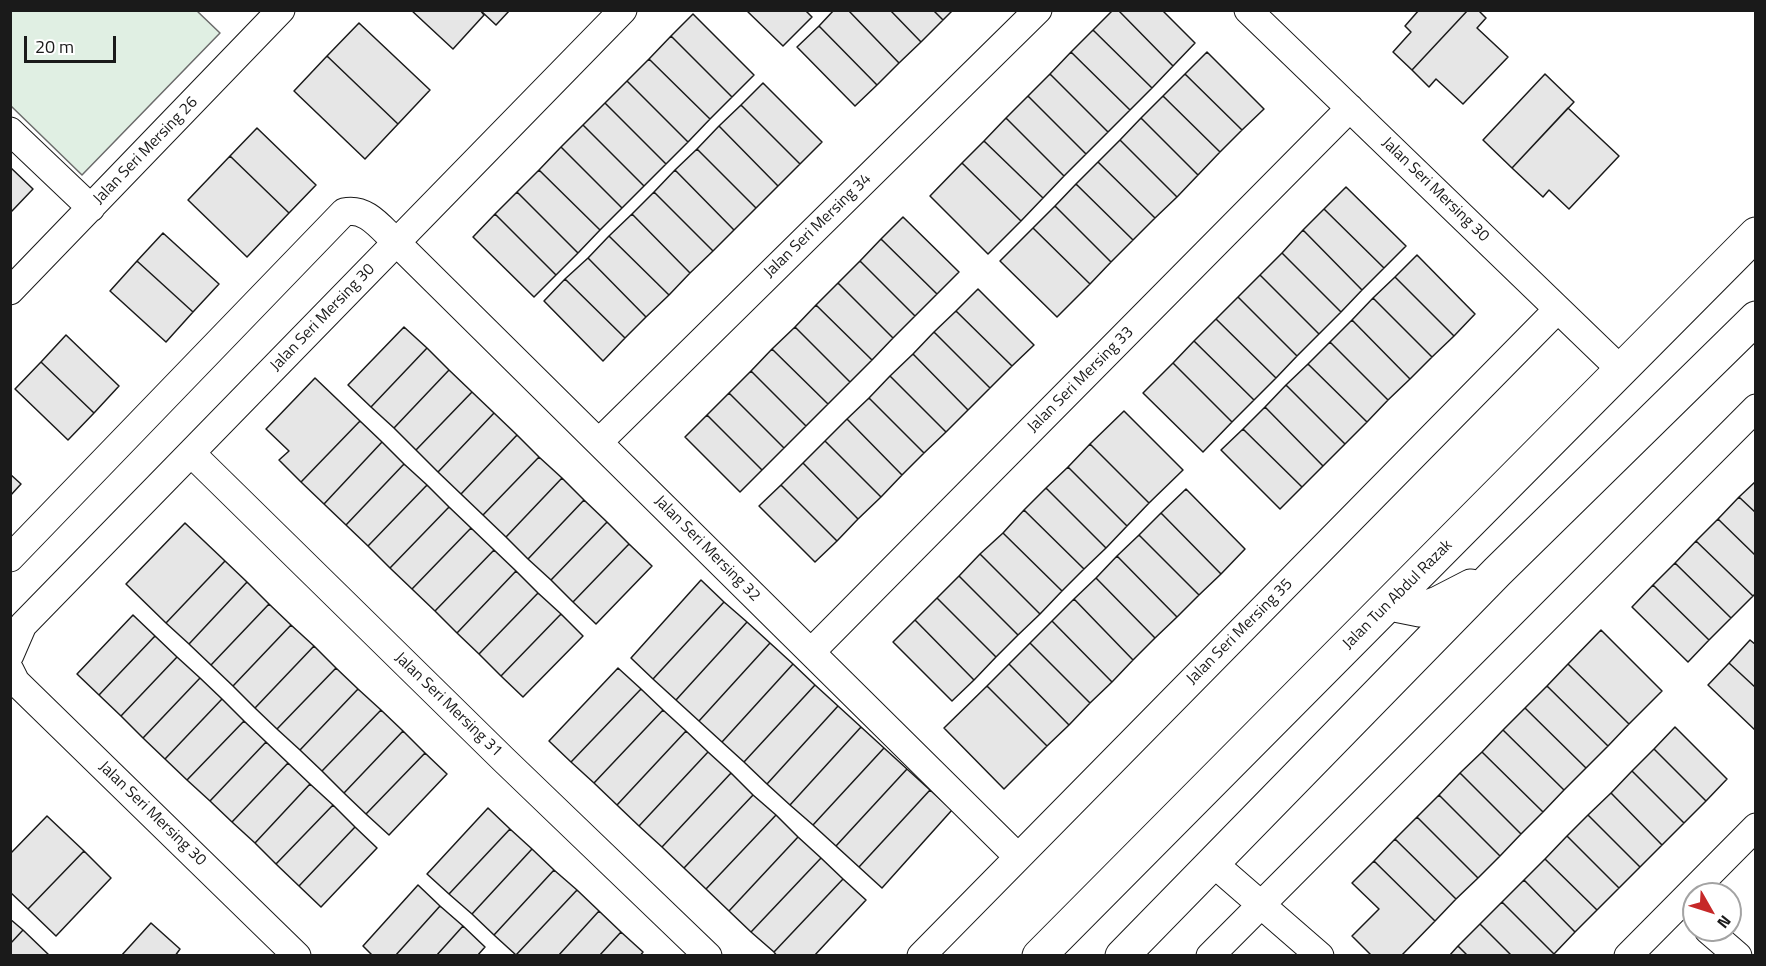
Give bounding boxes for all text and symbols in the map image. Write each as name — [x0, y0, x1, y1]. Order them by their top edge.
scale bar — [27, 24, 118, 62]
text: 20 m — [35, 33, 74, 60]
street label: Jalan Seri Mersing 26 — [90, 93, 202, 209]
street label: Jalan Seri Mersing 30 — [1377, 134, 1493, 246]
street label: Jalan Seri Mersing 34 — [760, 170, 876, 282]
street label: Jalan Seri Mersing 30 — [267, 260, 379, 376]
street label: Jalan Seri Mersing 33 — [1024, 323, 1138, 437]
street label: Jalan Seri Mersing 32 — [650, 492, 764, 606]
street label: Jalan Tun Abdul Razak — [1339, 536, 1457, 654]
street label: Jalan Seri Mersing 35 — [1183, 575, 1297, 689]
street label: Jalan Seri Mersing 31 — [390, 649, 506, 761]
street label: Jalan Seri Mersing 30 — [94, 758, 210, 870]
north arrow — [1682, 882, 1742, 942]
text: N — [1712, 910, 1737, 934]

